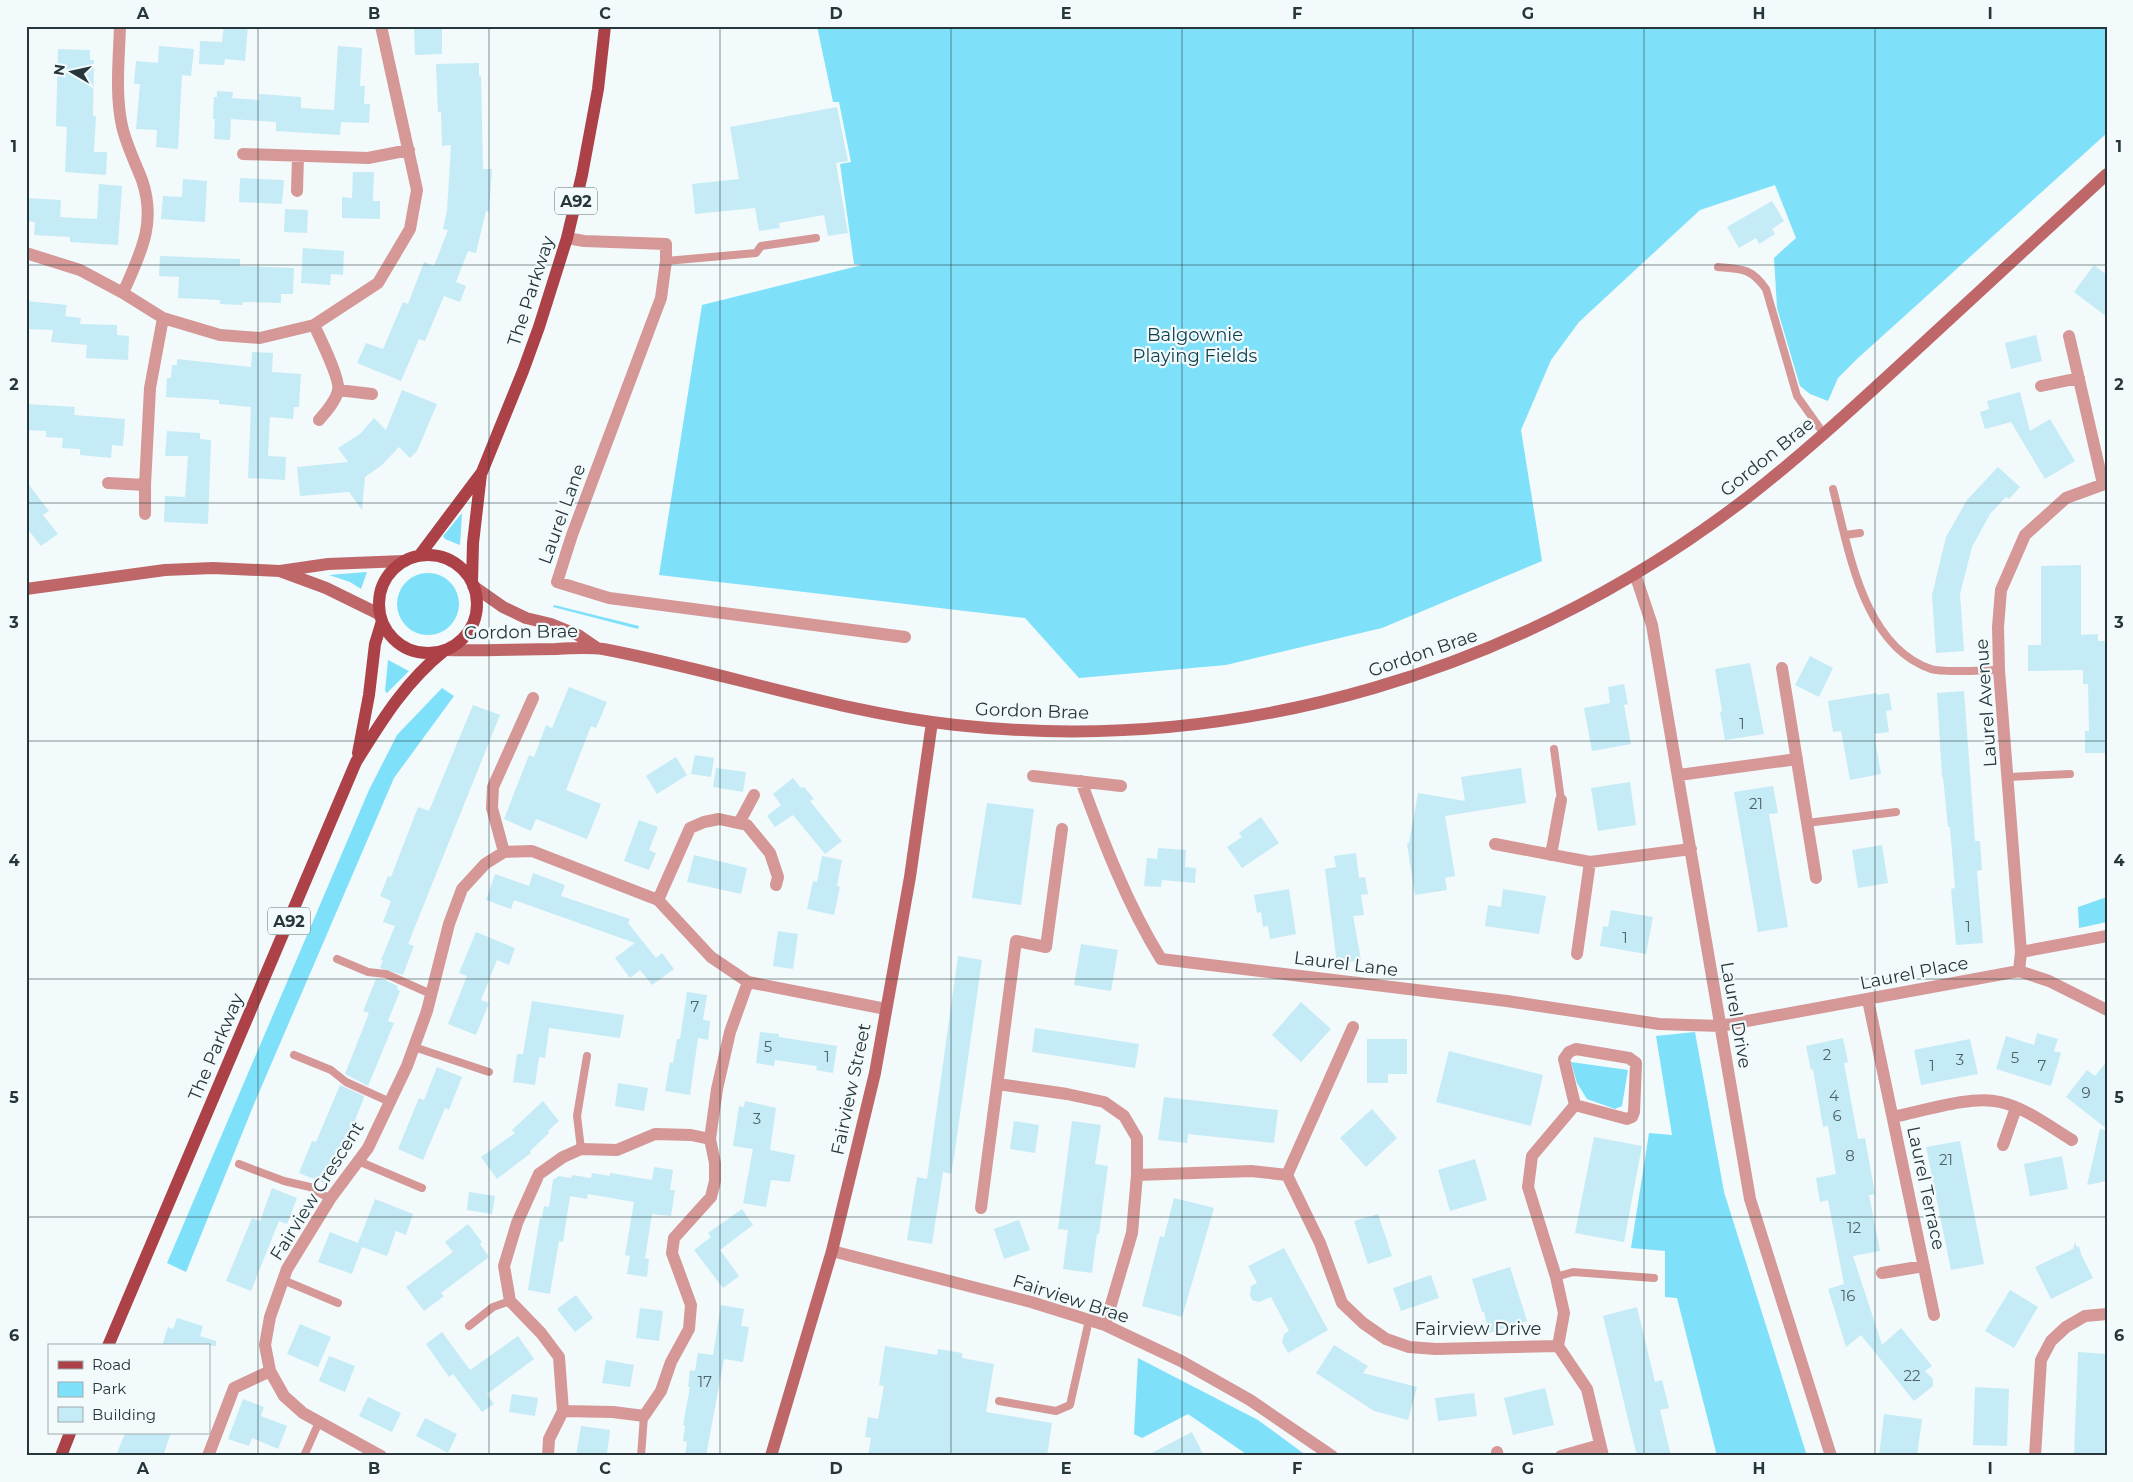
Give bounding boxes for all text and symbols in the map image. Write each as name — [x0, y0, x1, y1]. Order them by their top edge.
text: A — [136, 4, 150, 23]
text: B — [368, 4, 380, 23]
text: C — [599, 4, 611, 23]
text: D — [829, 4, 843, 23]
text: E — [1061, 4, 1071, 23]
text: F — [1292, 4, 1302, 23]
text: G — [1522, 4, 1534, 23]
text: H — [1753, 4, 1765, 23]
text: I — [1987, 4, 1993, 23]
north arrow — [48, 48, 98, 98]
text: N — [49, 63, 69, 77]
text: 1 — [11, 137, 17, 156]
text: 1 — [2116, 137, 2122, 156]
road number: A92 — [555, 188, 597, 215]
street label: The Parkway — [503, 233, 559, 349]
park label: Balgownie Playing Fields — [1133, 324, 1258, 367]
text: 2 — [9, 375, 19, 394]
text: 2 — [2114, 375, 2124, 394]
street label: Gordon Brae — [1716, 412, 1818, 501]
street label: Laurel Lane — [534, 461, 590, 567]
text: 3 — [8, 613, 19, 632]
text: 3 — [2113, 613, 2124, 632]
street label: Gordon Brae — [464, 620, 578, 644]
street label: Gordon Brae — [1365, 624, 1481, 682]
street label: Laurel Avenue — [1971, 638, 2001, 768]
street label: Gordon Brae — [975, 698, 1090, 724]
house number: 1 — [1739, 714, 1745, 733]
house number: 21 — [1749, 794, 1763, 813]
text: 4 — [8, 851, 20, 870]
text: 4 — [2113, 851, 2125, 870]
road number: A92 — [268, 908, 310, 934]
house number: 1 — [1965, 917, 1971, 936]
house number: 1 — [1622, 928, 1628, 947]
street label: Laurel Lane — [1293, 947, 1400, 981]
street label: Laurel Place — [1858, 952, 1970, 994]
street label: Laurel Drive — [1716, 960, 1756, 1070]
street label: The Parkway — [184, 990, 249, 1104]
house number: 7 — [691, 997, 700, 1016]
street label: Fairview Street — [826, 1021, 876, 1157]
house number: 5 — [764, 1037, 772, 1056]
house number: 2 — [1823, 1045, 1831, 1064]
house number: 1 — [824, 1047, 830, 1066]
house number: 5 — [2011, 1048, 2019, 1067]
house number: 3 — [1956, 1050, 1964, 1069]
house number: 1 — [1929, 1056, 1935, 1075]
house number: 7 — [2038, 1056, 2047, 1075]
house number: 9 — [2081, 1083, 2091, 1102]
house number: 4 — [1829, 1086, 1839, 1105]
text: 5 — [9, 1088, 19, 1107]
text: 5 — [2114, 1088, 2124, 1107]
house number: 6 — [1832, 1106, 1842, 1125]
house number: 3 — [753, 1109, 761, 1128]
street label: Fairview Crescent — [265, 1118, 369, 1264]
street label: Laurel Terrace — [1902, 1124, 1950, 1252]
house number: 8 — [1845, 1146, 1855, 1165]
house number: 21 — [1939, 1150, 1953, 1169]
house number: 12 — [1847, 1218, 1861, 1237]
street label: Fairview Brae — [1010, 1270, 1132, 1328]
house number: 16 — [1841, 1286, 1855, 1305]
street label: Fairview Drive — [1415, 1318, 1542, 1340]
text: 6 — [9, 1326, 19, 1345]
text: 6 — [2114, 1326, 2124, 1345]
legend — [48, 1344, 210, 1434]
text: Road — [92, 1355, 131, 1374]
house number: 22 — [1903, 1366, 1921, 1385]
house number: 17 — [698, 1372, 712, 1391]
text: Park — [92, 1379, 126, 1398]
text: Building — [92, 1405, 156, 1424]
text: A — [136, 1459, 150, 1478]
text: B — [368, 1459, 380, 1478]
text: C — [599, 1459, 611, 1478]
text: D — [829, 1459, 843, 1478]
text: E — [1061, 1459, 1071, 1478]
text: F — [1292, 1459, 1302, 1478]
text: G — [1522, 1459, 1534, 1478]
text: H — [1753, 1459, 1765, 1478]
text: I — [1987, 1459, 1993, 1478]

